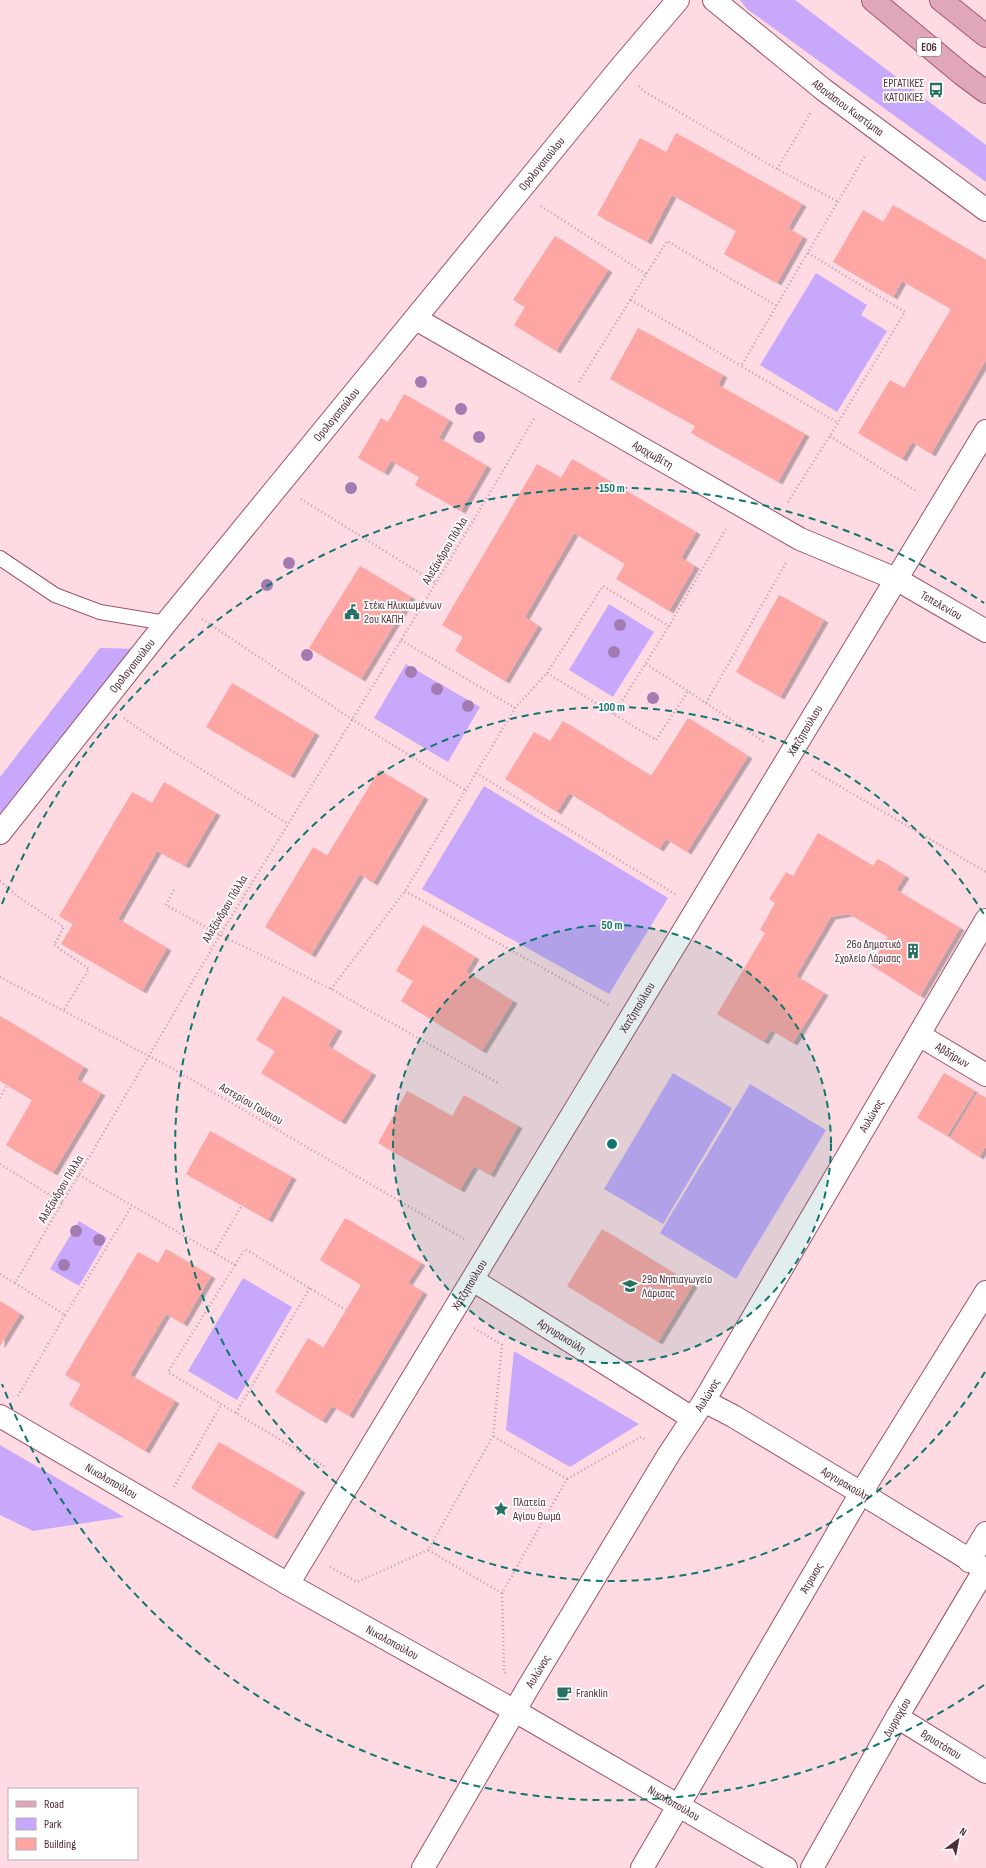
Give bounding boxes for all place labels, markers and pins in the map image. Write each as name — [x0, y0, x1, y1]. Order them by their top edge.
place label: ΕΡΓΑΤΙΚΕΣ ΚΑΤΟΙΚΙΕΣ — [883, 76, 924, 105]
bus stop icon: ΕΡΓΑΤΙΚΕΣ ΚΑΤΟΙΚΙΕΣ — [927, 81, 945, 99]
place label: Στέκι Ηλικιωμένων 2ου ΚΑΠΗ — [364, 598, 442, 627]
public building icon: Στέκι Ηλικιωμένων 2ου ΚΑΠΗ — [343, 603, 361, 621]
place label: 26ο Δημοτικό Σχολείο Λάρισας — [835, 937, 901, 966]
building icon: 26ο Δημοτικό Σχολείο Λάρισας — [904, 942, 922, 960]
centre of rings — [605, 1137, 619, 1151]
place label: 29ο Νηπιαγωγείο Λάρισας — [641, 1272, 712, 1301]
school or university icon: 29ο Νηπιαγωγείο Λάρισας — [621, 1277, 639, 1295]
place label: Πλατεία Αγίου Θωμά — [512, 1495, 561, 1524]
place icon: Πλατεία Αγίου Θωμά — [492, 1500, 510, 1518]
cafe icon: Franklin — [555, 1684, 573, 1702]
place label: Franklin — [576, 1686, 608, 1701]

